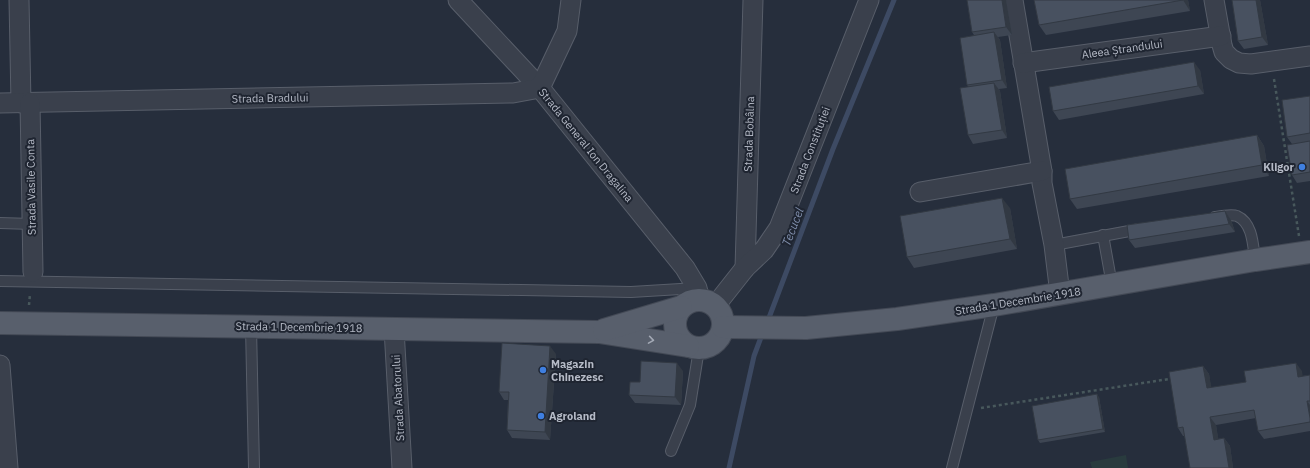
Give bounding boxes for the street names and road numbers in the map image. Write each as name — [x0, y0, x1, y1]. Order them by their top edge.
street label: Aleea Ștrandului — [1081, 36, 1163, 62]
street label: Strada General Ion Dragalina — [536, 85, 636, 205]
street label: Strada Bradului — [232, 90, 308, 106]
street label: Strada Bobâlna — [741, 96, 757, 172]
street label: Strada Constituției — [787, 105, 833, 195]
street label: Strada Vasile Conta — [23, 139, 39, 235]
street label: Strada 1 Decembrie 1918 — [954, 284, 1082, 318]
street label: Strada 1 Decembrie 1918 — [235, 319, 363, 335]
street label: Strada Abatorului — [389, 354, 407, 442]

